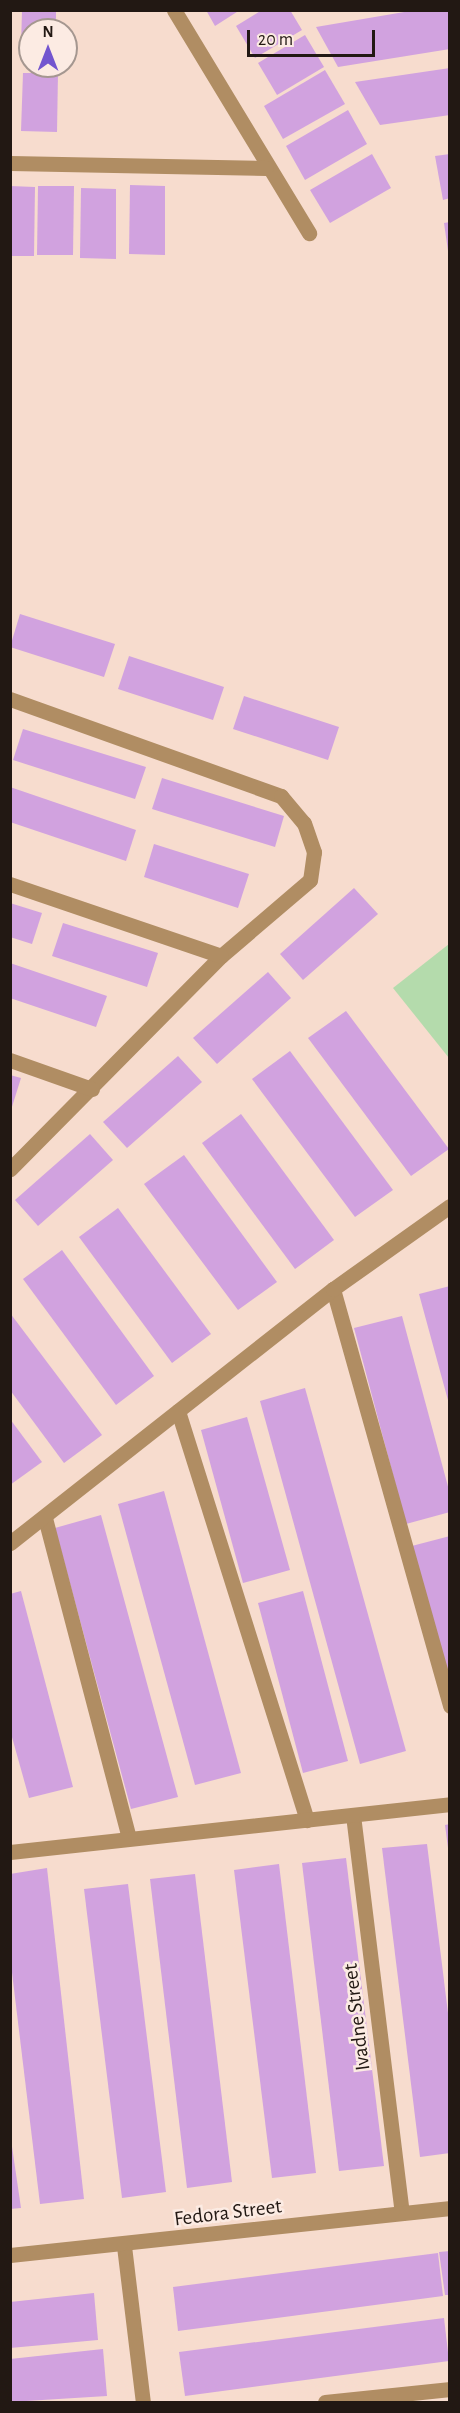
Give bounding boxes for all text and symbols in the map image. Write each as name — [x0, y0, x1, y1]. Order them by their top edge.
north arrow — [18, 18, 78, 78]
scale bar — [250, 18, 378, 56]
text: N — [42, 24, 54, 40]
text: 20 m — [258, 31, 293, 49]
street label: Ivadne Street — [338, 1962, 376, 2072]
street label: Fedora Street — [173, 2194, 283, 2232]

